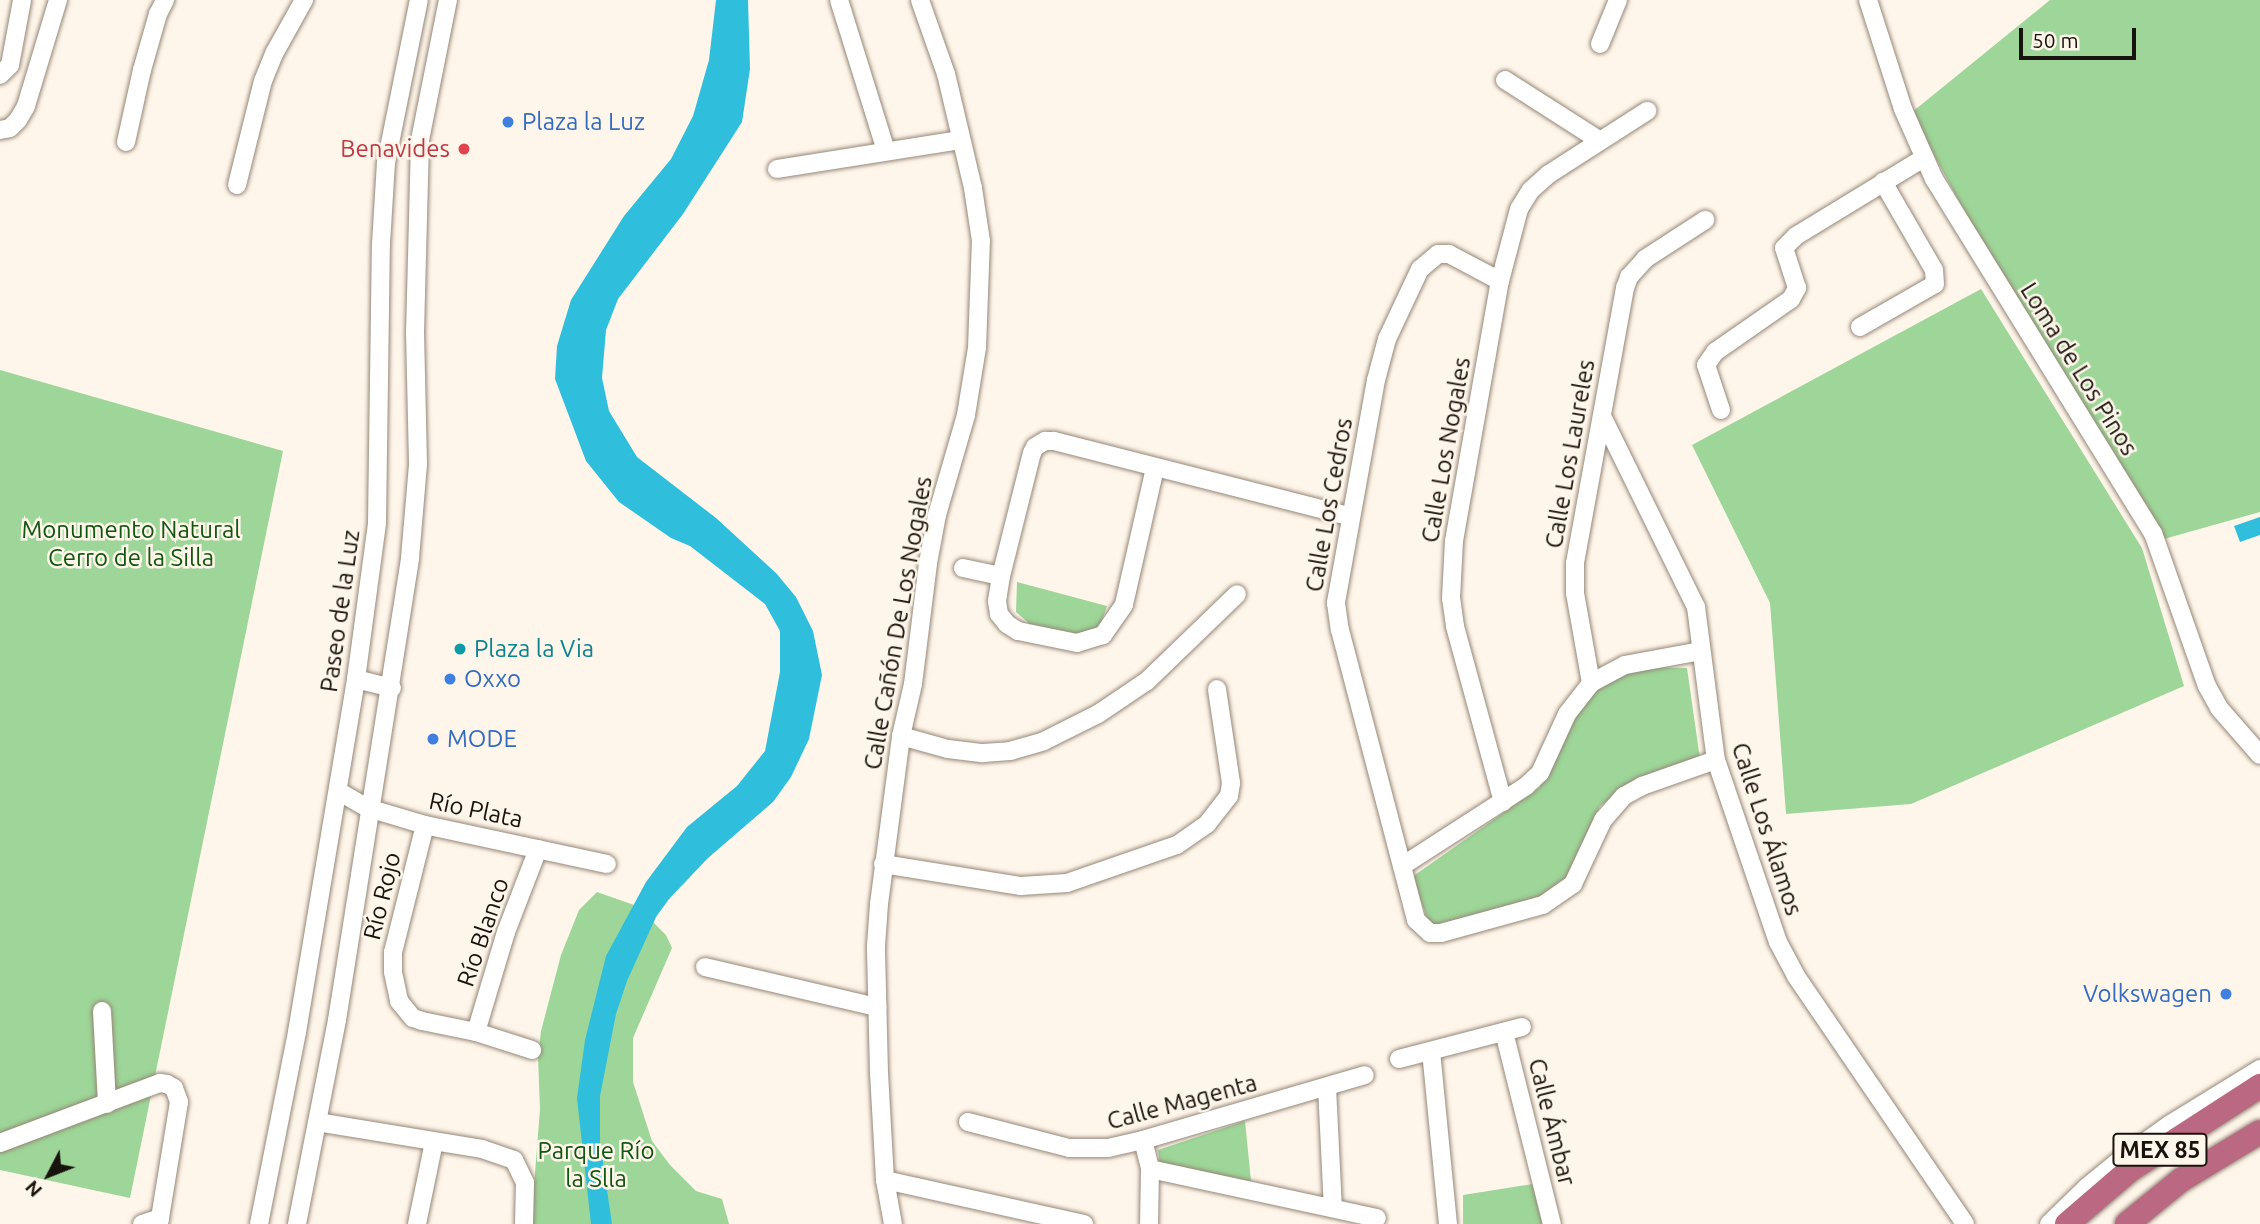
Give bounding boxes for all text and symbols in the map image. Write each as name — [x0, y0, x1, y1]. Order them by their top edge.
scale bar — [2022, 14, 2139, 58]
text: 50 m — [2032, 28, 2079, 52]
place label: Plaza la Luz — [522, 108, 645, 136]
marker: Plaza la Luz — [500, 114, 516, 130]
place label: Benavides — [340, 135, 450, 163]
marker: Benavides — [456, 141, 472, 157]
street label: Loma de Los Pinos — [2014, 277, 2144, 461]
street label: Calle Los Nogales — [1416, 355, 1476, 545]
street label: Calle Los Laureles — [1539, 357, 1601, 551]
street label: Calle Los Cedros — [1300, 416, 1358, 594]
street label: Calle Cañón De Los Nogales — [858, 474, 938, 772]
park label: Monumento Natural Cerro de la Silla — [21, 516, 241, 572]
street label: Paseo de la Luz — [314, 528, 366, 694]
place label: Plaza la Via — [474, 635, 594, 663]
marker: Plaza la Via — [452, 641, 468, 657]
place label: Oxxo — [464, 665, 521, 693]
marker: Oxxo — [442, 671, 458, 687]
place label: MODE — [447, 725, 517, 753]
marker: MODE — [425, 731, 441, 747]
street label: Calle Los Álamos — [1725, 739, 1809, 919]
street label: Río Plata — [427, 786, 525, 834]
street label: Río Rojo — [357, 849, 407, 943]
street label: Río Blanco — [451, 874, 515, 990]
place label: Volkswagen — [2083, 980, 2212, 1008]
marker: Volkswagen — [2218, 986, 2234, 1002]
street label: Calle Ámbar — [1522, 1055, 1582, 1189]
street label: Calle Magenta — [1104, 1068, 1260, 1136]
road number: MEX 85 — [2111, 1130, 2209, 1170]
park label: Parque Río la Slla — [538, 1137, 654, 1193]
north arrow — [14, 1140, 84, 1210]
text: N — [20, 1176, 46, 1202]

